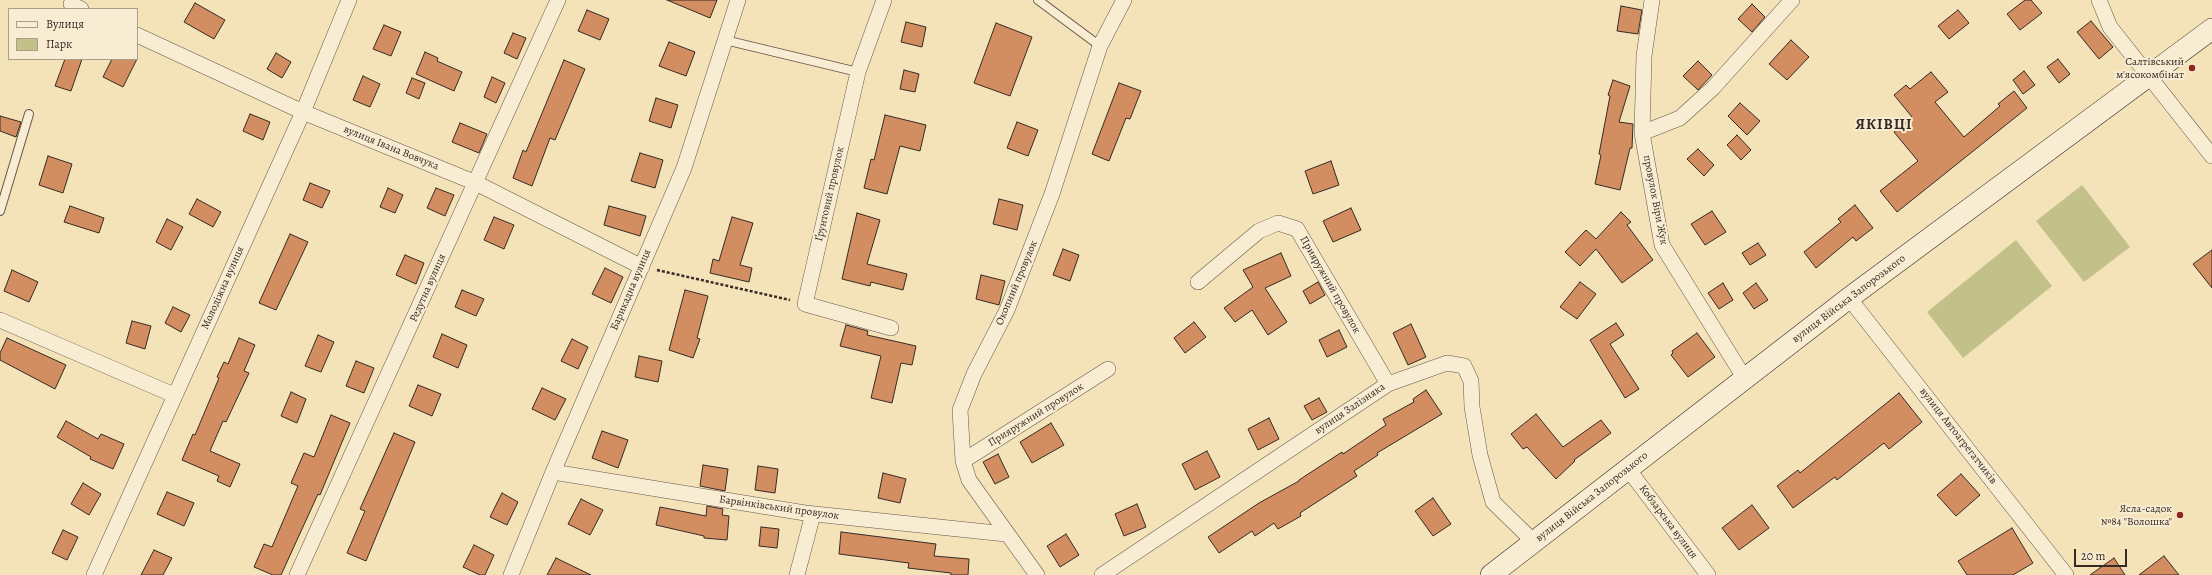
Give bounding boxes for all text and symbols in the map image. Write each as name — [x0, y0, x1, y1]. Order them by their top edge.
legend — [8, 8, 138, 60]
text: Вулиця — [46, 16, 84, 32]
text: Парк — [46, 36, 72, 52]
place label: Салтівський м'ясокомбінат — [2116, 55, 2184, 81]
marker: Салтівський м'ясокомбінат — [2187, 63, 2197, 73]
district label: ЯКІВЦІ — [1856, 116, 1912, 134]
street label: вулиця Івана Вовчука — [341, 123, 441, 173]
street label: Ґрунтовий провулок — [813, 145, 847, 243]
street label: провулок Віри Жук — [1640, 154, 1670, 246]
street label: Прияружний провулок — [1297, 234, 1363, 336]
street label: Окопний провулок — [993, 239, 1041, 327]
street label: Молодіжна вулиця — [199, 244, 247, 332]
street label: Барикадна вулиця — [608, 247, 654, 333]
street label: Редутна вулиця — [407, 252, 449, 324]
street label: вулиця Війська Запорозького — [1790, 252, 1908, 346]
street label: Прияружний провулок — [986, 380, 1086, 450]
street label: вулиця Залізняка — [1312, 381, 1388, 437]
street label: вулиця Автоагрегатчиків — [1916, 385, 2000, 487]
street label: вулиця Війська Запорозького — [1533, 449, 1651, 545]
street label: Кобзарська вулиця — [1636, 482, 1700, 562]
street label: Барвінківський провулок — [718, 493, 840, 523]
place label: Ясла-садок №84 "Волошка" — [2101, 502, 2172, 528]
marker: Ясла-садок №84 "Волошка" — [2175, 510, 2185, 520]
scale bar — [2076, 541, 2129, 567]
text: 20 m — [2081, 548, 2105, 564]

